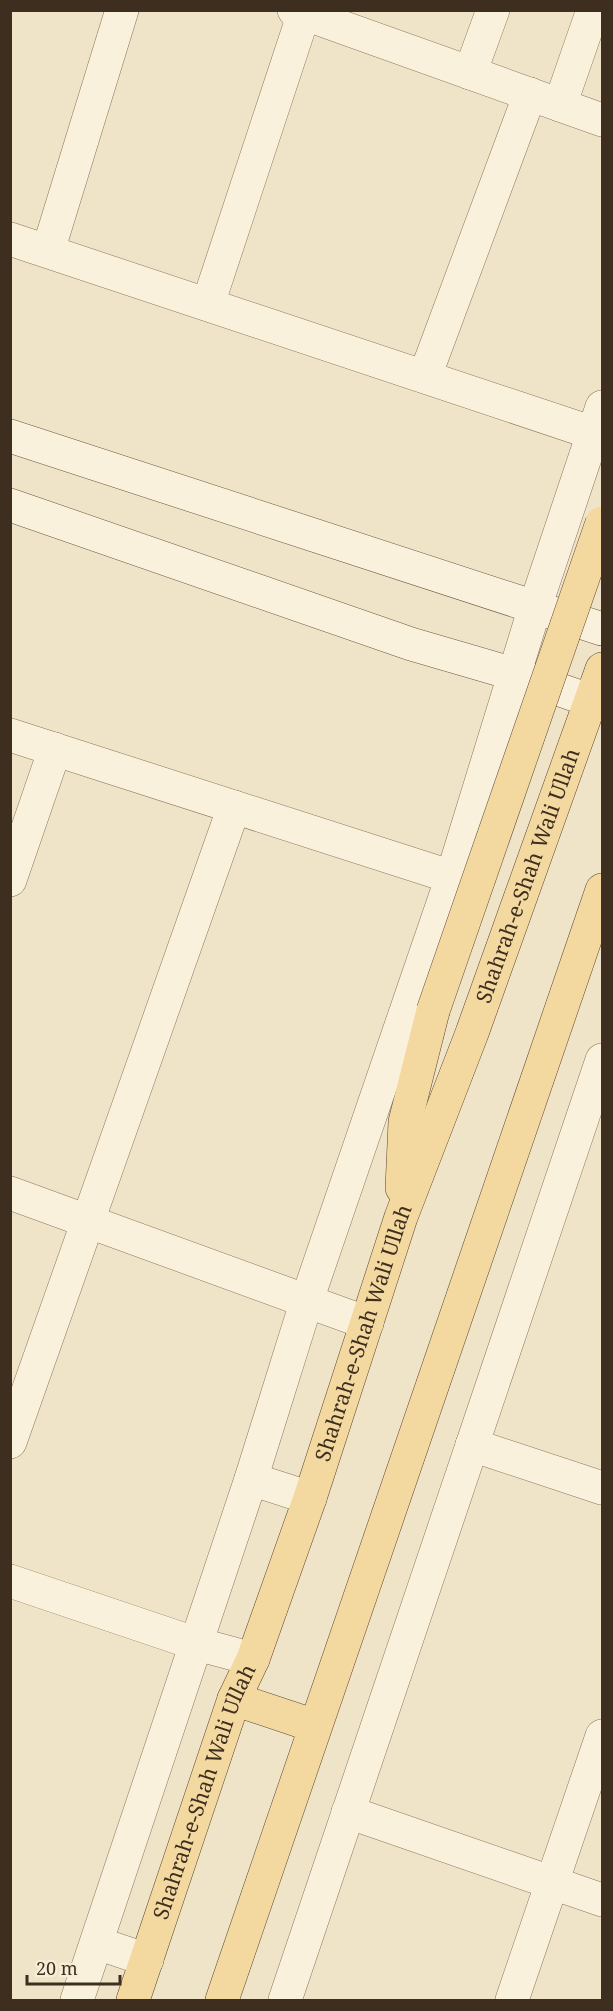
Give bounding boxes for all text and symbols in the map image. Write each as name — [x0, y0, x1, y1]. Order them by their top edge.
street label: Shahrah-e-Shah Wali Ullah — [469, 744, 586, 1007]
street label: Shahrah-e-Shah Wali Ullah — [308, 1200, 418, 1465]
street label: Shahrah-e-Shah Wali Ullah — [146, 1659, 262, 1923]
scale bar — [27, 1948, 120, 1986]
text: 20 m — [36, 1956, 78, 1980]

